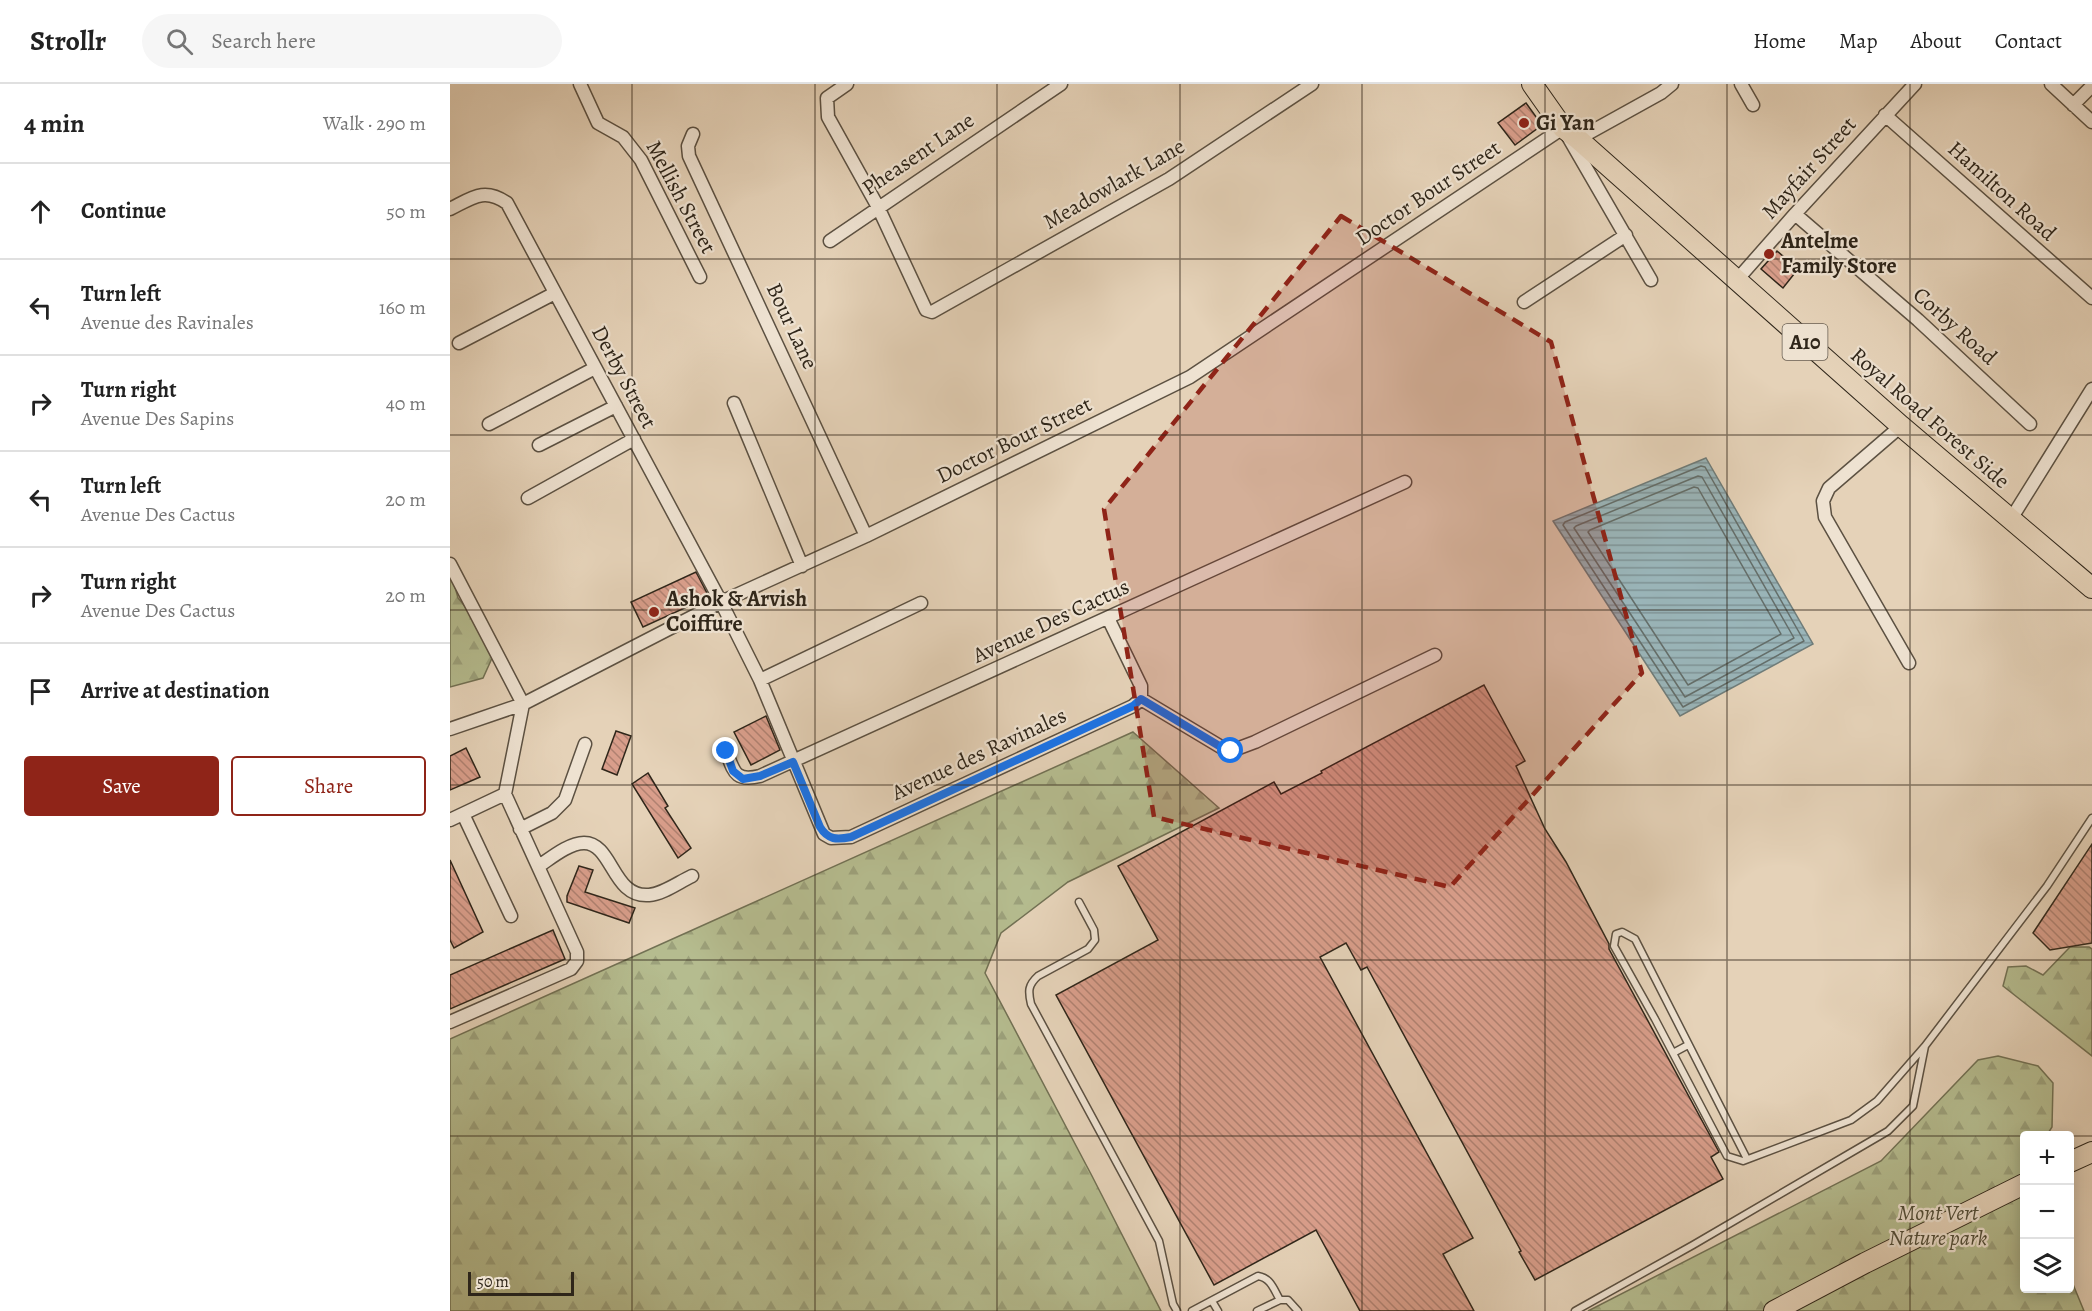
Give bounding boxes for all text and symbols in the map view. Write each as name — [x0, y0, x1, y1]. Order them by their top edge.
search box — [142, 14, 562, 68]
text: Strollr — [30, 22, 106, 60]
icon: search — [163, 25, 196, 58]
text: Search here — [211, 26, 316, 56]
text: Home — [1753, 27, 1806, 55]
text: Map — [1839, 27, 1877, 55]
text: About — [1910, 27, 1962, 55]
text: Contact — [1995, 27, 2062, 55]
street label: Pheasent Lane — [856, 105, 980, 203]
text: 4 min — [24, 106, 85, 141]
place label: Gi Yan — [1536, 108, 1595, 138]
text: Walk · 290 m — [323, 110, 426, 137]
street label: Mayfair Street — [1755, 110, 1863, 226]
marker: Gi Yan — [1517, 116, 1531, 130]
street label: Meadowlark Lane — [1038, 131, 1190, 237]
street label: Doctor Bour Street — [1349, 133, 1507, 253]
street label: Hamilton Road — [1941, 134, 2063, 248]
street label: Mellish Street — [639, 135, 723, 259]
icon: ahead — [24, 195, 57, 228]
text: Continue — [81, 196, 166, 226]
text: 50 m — [386, 198, 426, 225]
place label: Antelme Family Store — [1780, 226, 1897, 281]
marker: Antelme Family Store — [1762, 247, 1776, 261]
street label: Bour Lane — [759, 278, 825, 374]
text: Turn left — [81, 279, 161, 309]
street label: Corby Road — [1906, 280, 2004, 372]
icon: left — [24, 291, 57, 324]
text: 160 m — [379, 294, 426, 321]
text: Avenue des Ravinales — [81, 309, 254, 336]
street label: Derby Street — [584, 320, 664, 434]
road number: A10 — [1782, 324, 1828, 360]
street label: Royal Road Forest Side — [1844, 340, 2016, 496]
text: Turn right — [81, 375, 177, 405]
icon: right — [24, 387, 57, 420]
street label: Doctor Bour Street — [931, 389, 1097, 491]
text: 40 m — [386, 390, 426, 417]
text: Avenue Des Sapins — [81, 405, 234, 432]
text: Turn left — [81, 471, 161, 501]
icon: left — [24, 483, 57, 516]
text: 20 m — [385, 486, 426, 513]
text: Avenue Des Cactus — [81, 501, 235, 528]
text: Turn right — [81, 567, 177, 597]
street label: Avenue Des Cactus — [967, 572, 1134, 671]
icon: right — [24, 579, 57, 612]
text: 20 m — [385, 582, 426, 609]
place label: Ashok & Arvish Coiffure — [665, 584, 807, 639]
text: Avenue Des Cactus — [81, 597, 235, 624]
marker: Ashok & Arvish Coiffure — [647, 605, 661, 619]
icon: arrive — [24, 675, 57, 708]
text: Arrive at destination — [81, 676, 270, 706]
street label: Avenue des Ravinales — [886, 700, 1071, 808]
route end — [712, 737, 738, 763]
route start — [1217, 737, 1243, 763]
button: Save — [24, 756, 219, 816]
button: Share — [231, 756, 426, 816]
map controls — [2020, 1131, 2074, 1293]
button: + — [2020, 1131, 2074, 1185]
button: − — [2020, 1185, 2074, 1239]
park label: Mont Vert Nature park — [1889, 1198, 1988, 1253]
button: layers — [2020, 1239, 2074, 1293]
scale bar — [468, 1269, 574, 1296]
text: 50 m — [477, 1271, 509, 1293]

